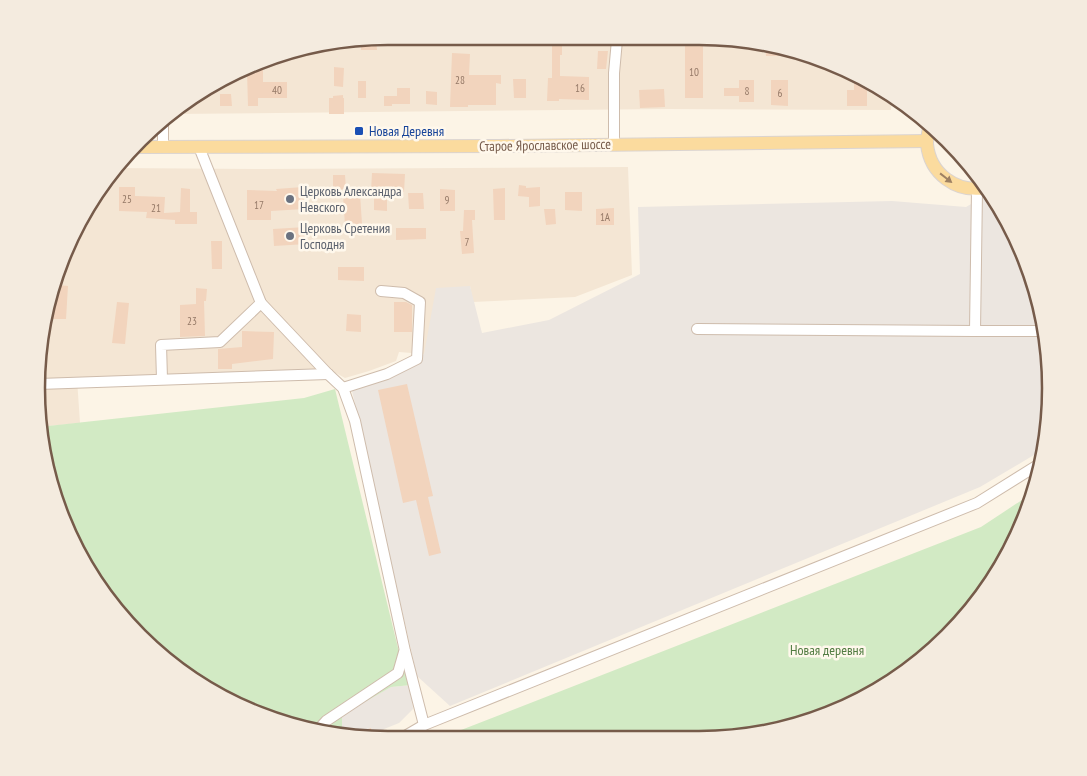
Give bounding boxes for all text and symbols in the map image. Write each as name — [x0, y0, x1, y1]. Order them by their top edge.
house number: 10 — [689, 65, 699, 79]
house number: 28 — [455, 73, 465, 87]
house number: 16 — [575, 81, 585, 95]
house number: 40 — [272, 83, 282, 97]
house number: 8 — [745, 84, 750, 98]
house number: 6 — [778, 86, 783, 100]
place label: Новая Деревня — [369, 122, 444, 140]
marker: Новая Деревня — [353, 125, 365, 137]
street label: Старое Ярославское шоссе — [479, 135, 611, 155]
one-way arrow — [940, 173, 953, 183]
place label: Церковь Александра Невского — [300, 182, 402, 216]
house number: 25 — [122, 192, 132, 206]
marker: Церковь Александра Невского — [284, 193, 296, 205]
house number: 9 — [445, 193, 450, 207]
house number: 17 — [254, 198, 264, 212]
house number: 21 — [151, 201, 161, 215]
house number: 1А — [600, 210, 611, 224]
place label: Церковь Сретения Господня — [300, 219, 390, 253]
marker: Церковь Сретения Господня — [284, 230, 296, 242]
house number: 7 — [465, 235, 470, 249]
house number: 23 — [187, 314, 197, 328]
park label: Новая деревня — [790, 641, 864, 659]

